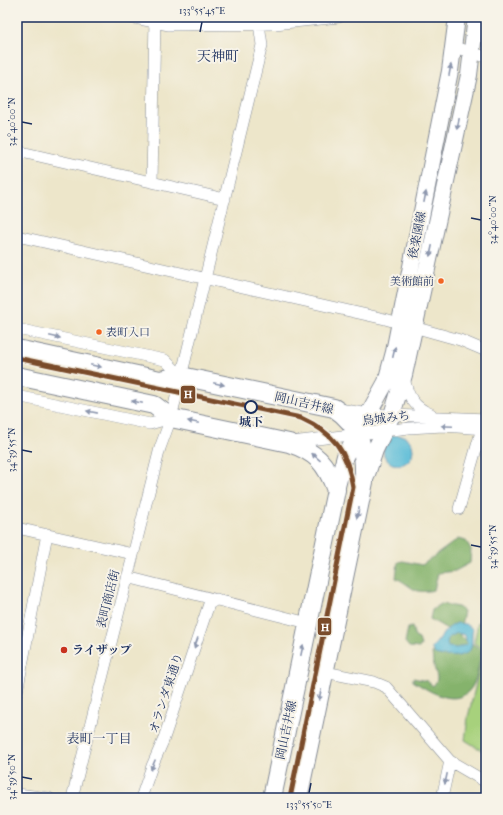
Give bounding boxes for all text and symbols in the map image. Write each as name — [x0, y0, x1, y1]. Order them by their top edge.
text: 133°55'45"E — [179, 5, 225, 17]
district label: 天神町 — [197, 48, 239, 65]
one-way arrow — [447, 63, 453, 76]
text: 34°40'00"N — [6, 97, 18, 147]
one-way arrow — [455, 118, 461, 131]
one-way arrow — [422, 191, 428, 203]
text: 34°40'00"N — [487, 195, 499, 245]
street label: 後楽園線 — [406, 210, 428, 260]
one-way arrow — [427, 245, 433, 258]
place label: 美術館前 — [390, 275, 434, 288]
marker: 美術館前 — [436, 276, 446, 286]
place label: 表町入口 — [106, 326, 150, 339]
marker: 表町入口 — [94, 327, 104, 337]
one-way arrow — [49, 334, 61, 340]
one-way arrow — [391, 346, 397, 358]
one-way arrow — [90, 364, 102, 370]
one-way arrow — [213, 382, 226, 388]
line badge: H — [180, 385, 196, 404]
text: H — [184, 388, 193, 401]
street label: 岡山吉井線 — [273, 389, 335, 417]
one-way arrow — [131, 398, 143, 404]
marker: 城下 — [244, 400, 258, 414]
one-way arrow — [86, 408, 98, 414]
street label: 烏城みち — [361, 408, 411, 428]
place label: 城下 — [239, 415, 263, 429]
one-way arrow — [187, 419, 199, 425]
one-way arrow — [441, 423, 453, 430]
text: 34°39'55"N — [6, 427, 18, 473]
one-way arrow — [311, 453, 322, 462]
one-way arrow — [355, 507, 361, 519]
text: 34°39'55"N — [487, 524, 499, 570]
street label: 表町商店街 — [94, 567, 122, 630]
line badge: H — [317, 617, 332, 636]
text: H — [321, 621, 330, 634]
one-way arrow — [193, 637, 199, 649]
place label: ライザップ — [72, 643, 131, 657]
one-way arrow — [300, 644, 306, 656]
marker: ライザップ — [59, 645, 69, 655]
street label: オランダ東通り — [146, 651, 186, 735]
one-way arrow — [316, 689, 322, 701]
street label: 岡山吉井線 — [273, 699, 299, 761]
district label: 表町一丁目 — [66, 731, 132, 746]
text: 34°39'50"N — [6, 753, 18, 800]
one-way arrow — [149, 759, 156, 771]
one-way arrow — [442, 773, 448, 785]
text: 133°55'50"E — [286, 799, 332, 811]

